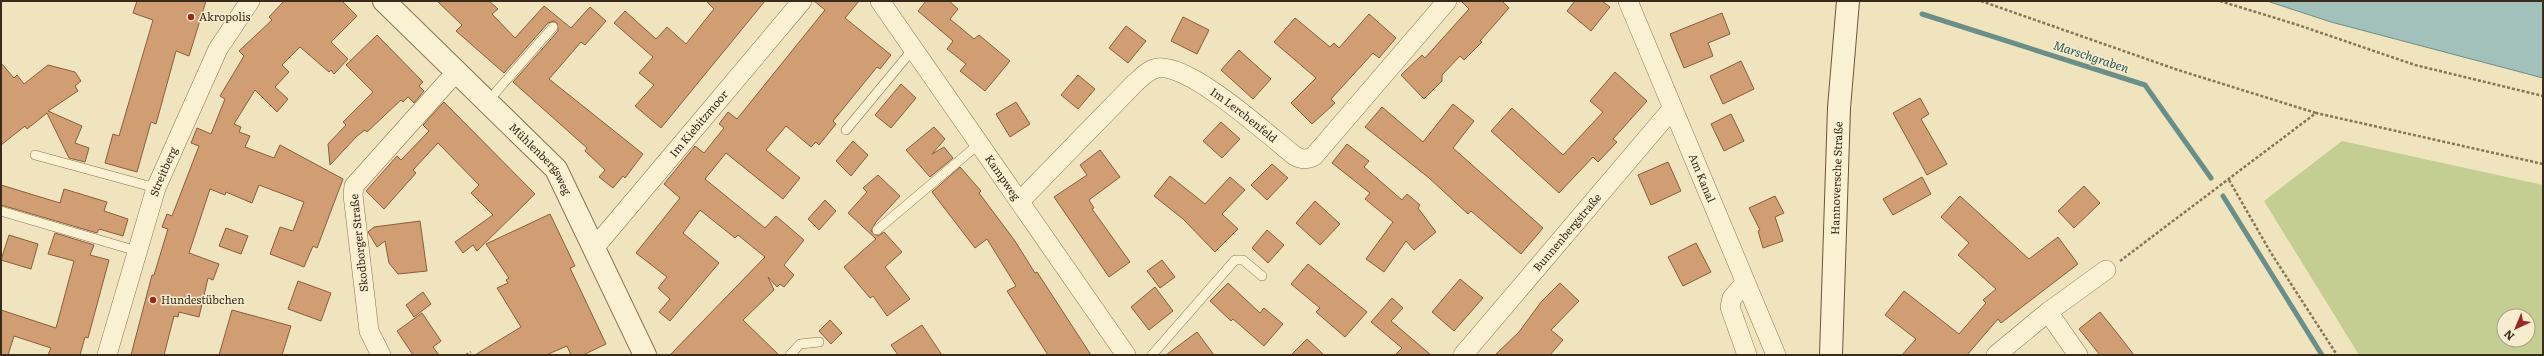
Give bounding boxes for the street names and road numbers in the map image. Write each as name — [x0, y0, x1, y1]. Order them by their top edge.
street label: Im Lerchenfeld — [1208, 83, 1281, 145]
street label: Im Kiebitzmoor — [665, 86, 731, 160]
street label: Mühlenbergsweg — [506, 119, 577, 198]
street label: Hannoversche Straße — [1826, 121, 1846, 235]
street label: Streitberg — [145, 143, 181, 198]
street label: Kampweg — [982, 151, 1026, 204]
street label: Am Kanal — [1686, 151, 1720, 205]
street label: Bunnenbergstraße — [1529, 189, 1605, 274]
street label: Skodborger Straße — [345, 193, 371, 293]

